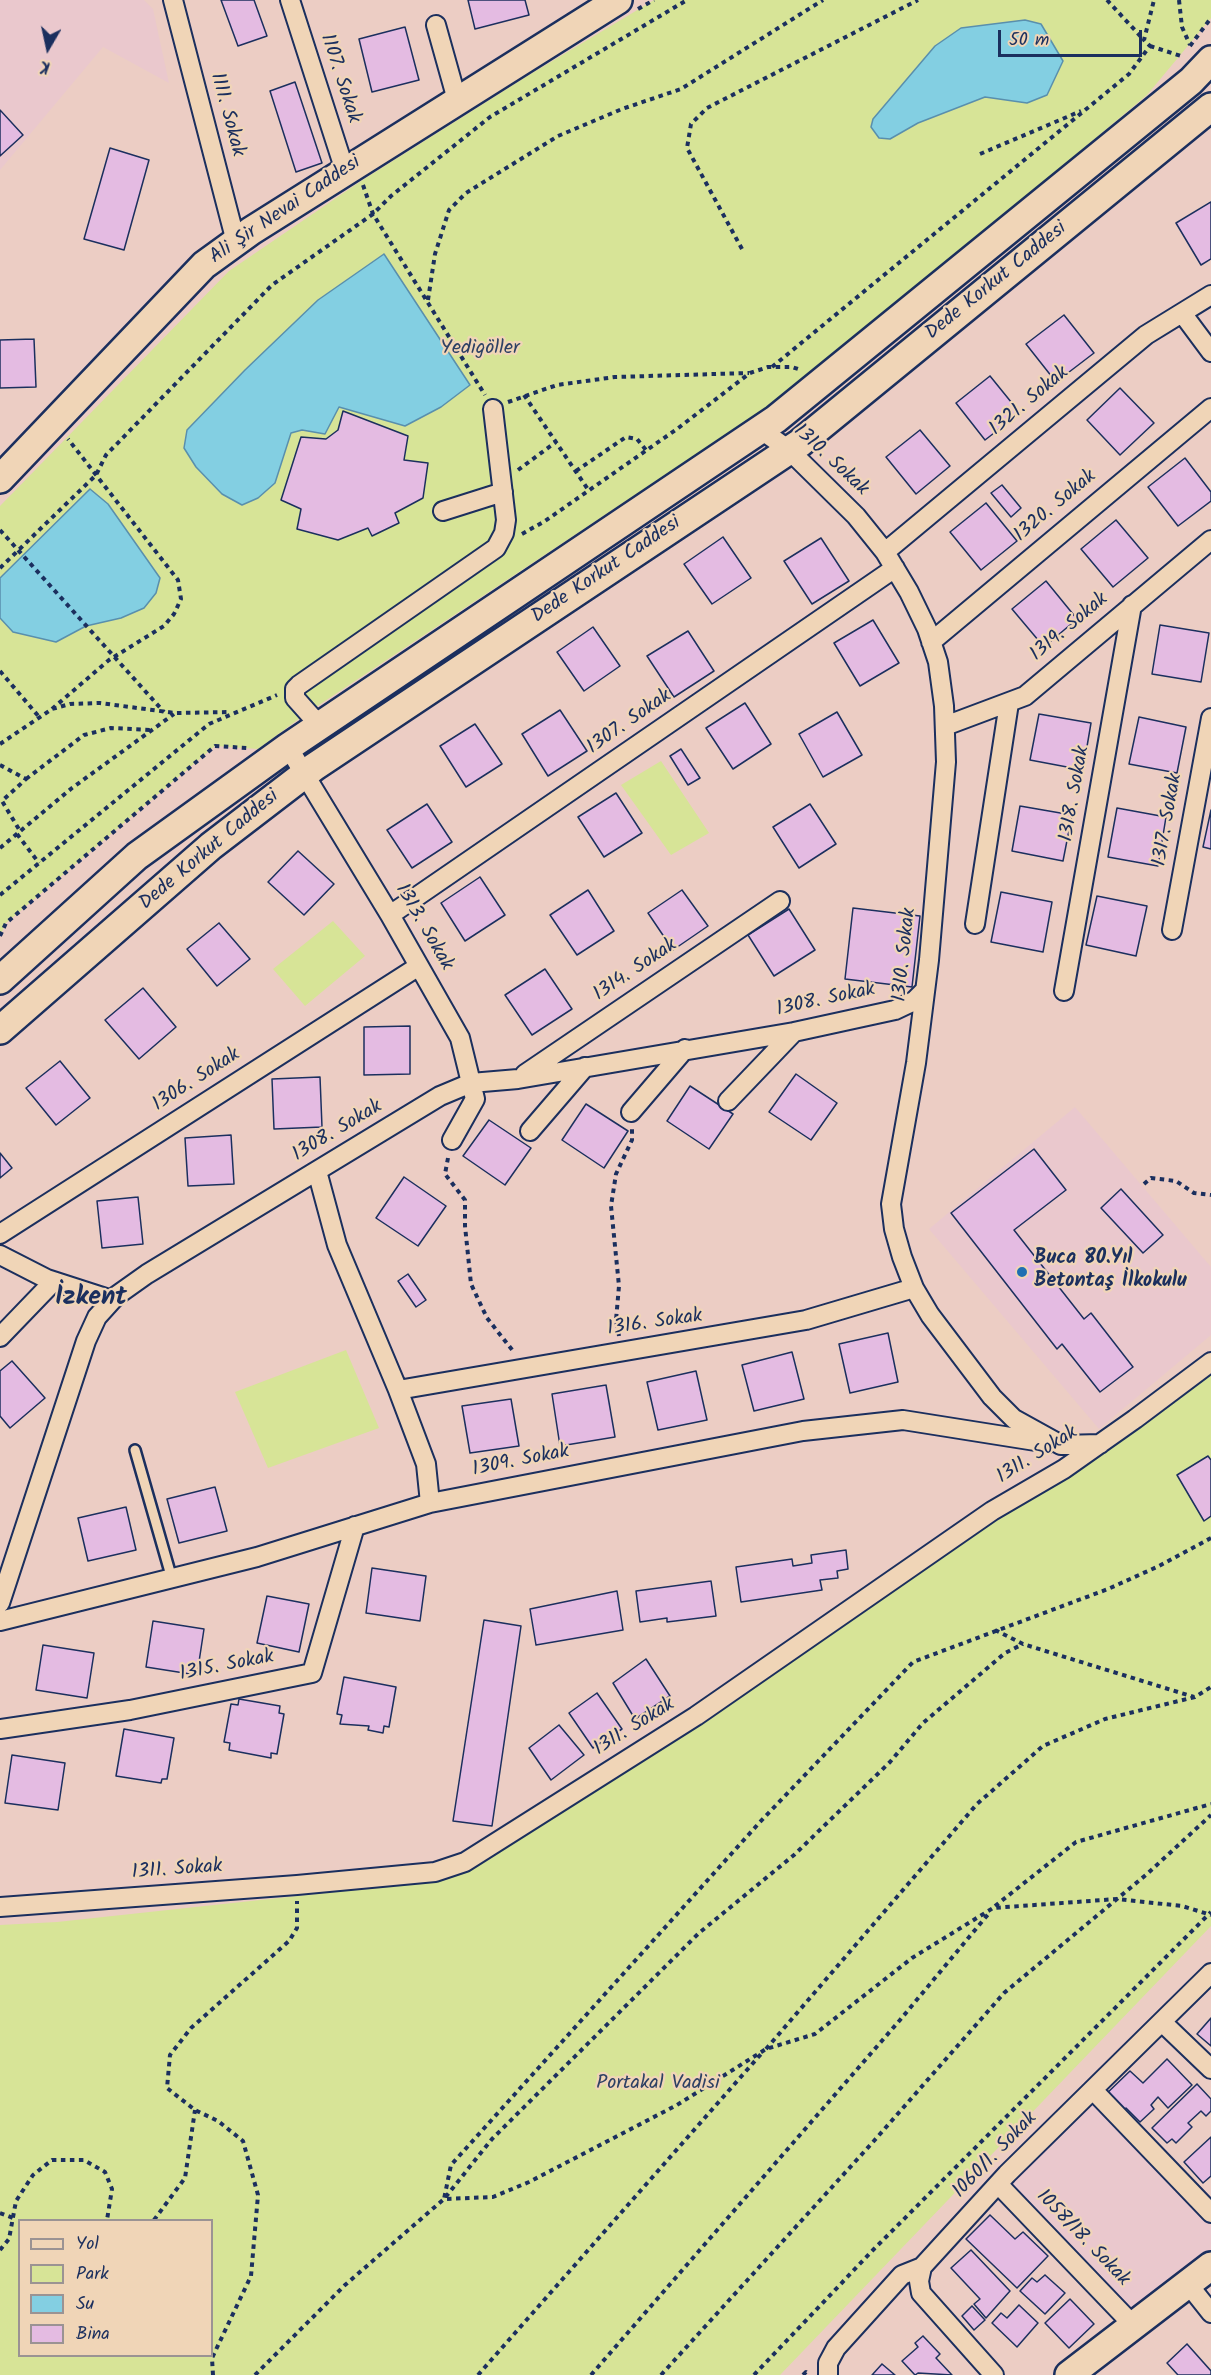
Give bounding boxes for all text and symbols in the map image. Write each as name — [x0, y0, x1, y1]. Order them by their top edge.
north arrow — [18, 18, 78, 78]
scale bar — [1001, 18, 1145, 56]
text: 50 m — [1009, 26, 1049, 55]
street label: 1107. Sokak — [313, 31, 365, 127]
text: K — [38, 53, 52, 79]
street label: 1111. Sokak — [203, 71, 249, 159]
street label: Ali Şir Nevai Caddesi — [206, 152, 366, 270]
street label: Dede Korkut Caddesi — [922, 218, 1072, 346]
park label: Yedigöller — [440, 338, 520, 362]
street label: 1321. Sokak — [985, 362, 1075, 442]
street label: 1310. Sokak — [787, 420, 873, 502]
street label: 1320. Sokak — [1010, 466, 1102, 548]
street label: Dede Korkut Caddesi — [528, 512, 686, 630]
street label: 1319. Sokak — [1026, 588, 1114, 668]
street label: 1307. Sokak — [583, 685, 677, 761]
street label: 1318. Sokak — [1056, 744, 1096, 844]
street label: 1317. Sokak — [1149, 772, 1189, 868]
street label: Dede Korkut Caddesi — [135, 786, 285, 916]
street label: 1313. Sokak — [389, 880, 457, 976]
street label: 1310. Sokak — [889, 907, 923, 1003]
street label: 1314. Sokak — [590, 934, 682, 1008]
street label: 1308. Sokak — [774, 979, 878, 1023]
street label: 1306. Sokak — [149, 1044, 245, 1118]
street label: 1308. Sokak — [289, 1096, 387, 1168]
place label: Buca 80.Yıl Betontaş İlkokulu — [1034, 1248, 1187, 1295]
marker: Buca 80.Yıl Betontaş İlkokulu — [1015, 1265, 1029, 1279]
district label: İzkent — [55, 1284, 127, 1316]
street label: 1316. Sokak — [606, 1305, 704, 1343]
street label: 1311. Sokak — [993, 1422, 1083, 1490]
street label: 1309. Sokak — [471, 1441, 571, 1483]
street label: 1315. Sokak — [178, 1646, 276, 1688]
street label: 1311. Sokak — [590, 1694, 680, 1762]
street label: 1311. Sokak — [131, 1856, 223, 1886]
park label: Portakal Vadisi — [596, 2073, 720, 2097]
street label: 1060/1. Sokak — [949, 2108, 1043, 2204]
street label: 1058/18. Sokak — [1030, 2186, 1134, 2292]
legend — [18, 2219, 213, 2357]
text: Yol — [76, 2230, 99, 2259]
text: Park — [76, 2260, 109, 2289]
text: Su — [76, 2290, 94, 2319]
text: Bina — [76, 2320, 110, 2349]

